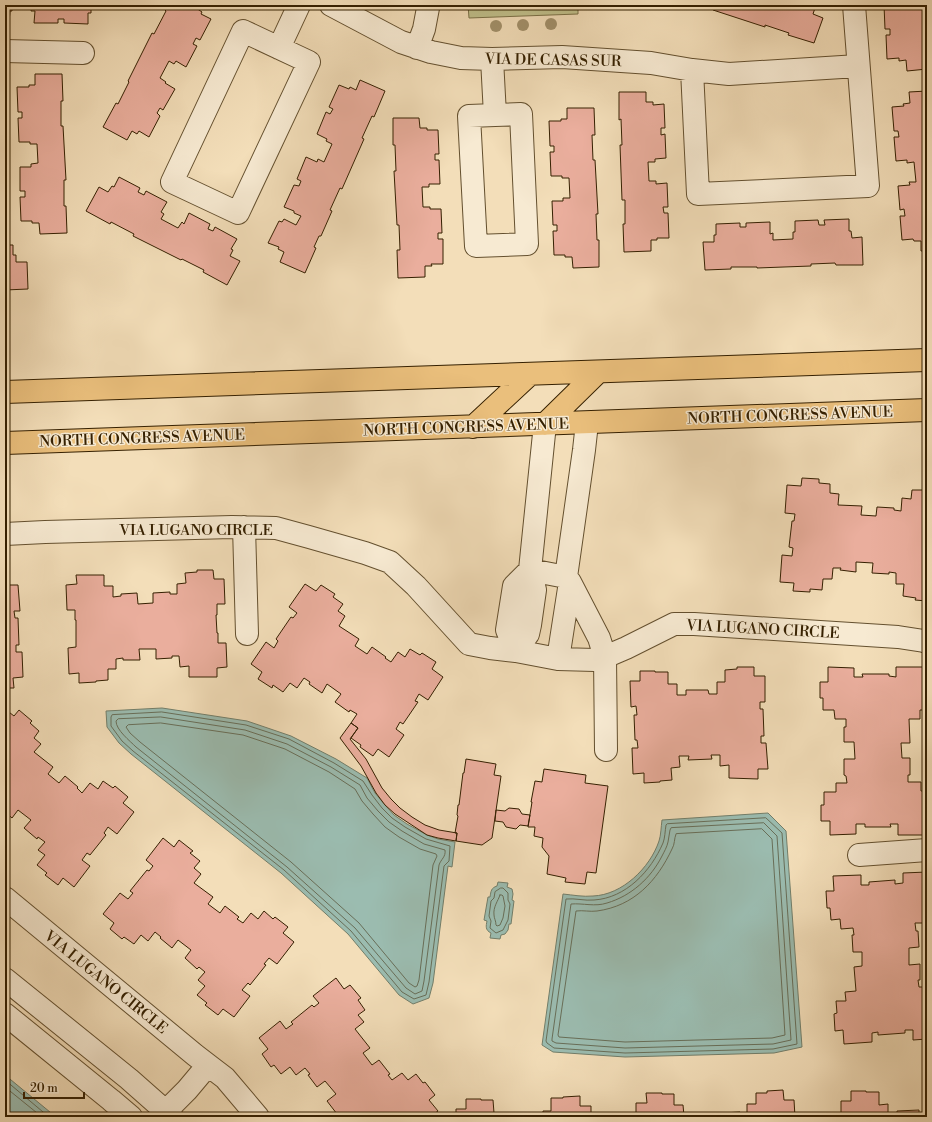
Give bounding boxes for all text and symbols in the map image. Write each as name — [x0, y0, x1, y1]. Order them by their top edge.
street label: VIA DE CASAS SUR — [484, 50, 622, 71]
street label: NORTH CONGRESS AVENUE — [687, 402, 893, 429]
street label: NORTH CONGRESS AVENUE — [363, 414, 569, 441]
street label: NORTH CONGRESS AVENUE — [39, 425, 245, 452]
street label: VIA LUGANO CIRCLE — [118, 521, 273, 540]
street label: VIA LUGANO CIRCLE — [685, 616, 840, 643]
street label: VIA LUGANO CIRCLE — [39, 926, 171, 1038]
scale bar — [24, 1074, 84, 1100]
text: 20 m — [30, 1081, 58, 1096]

